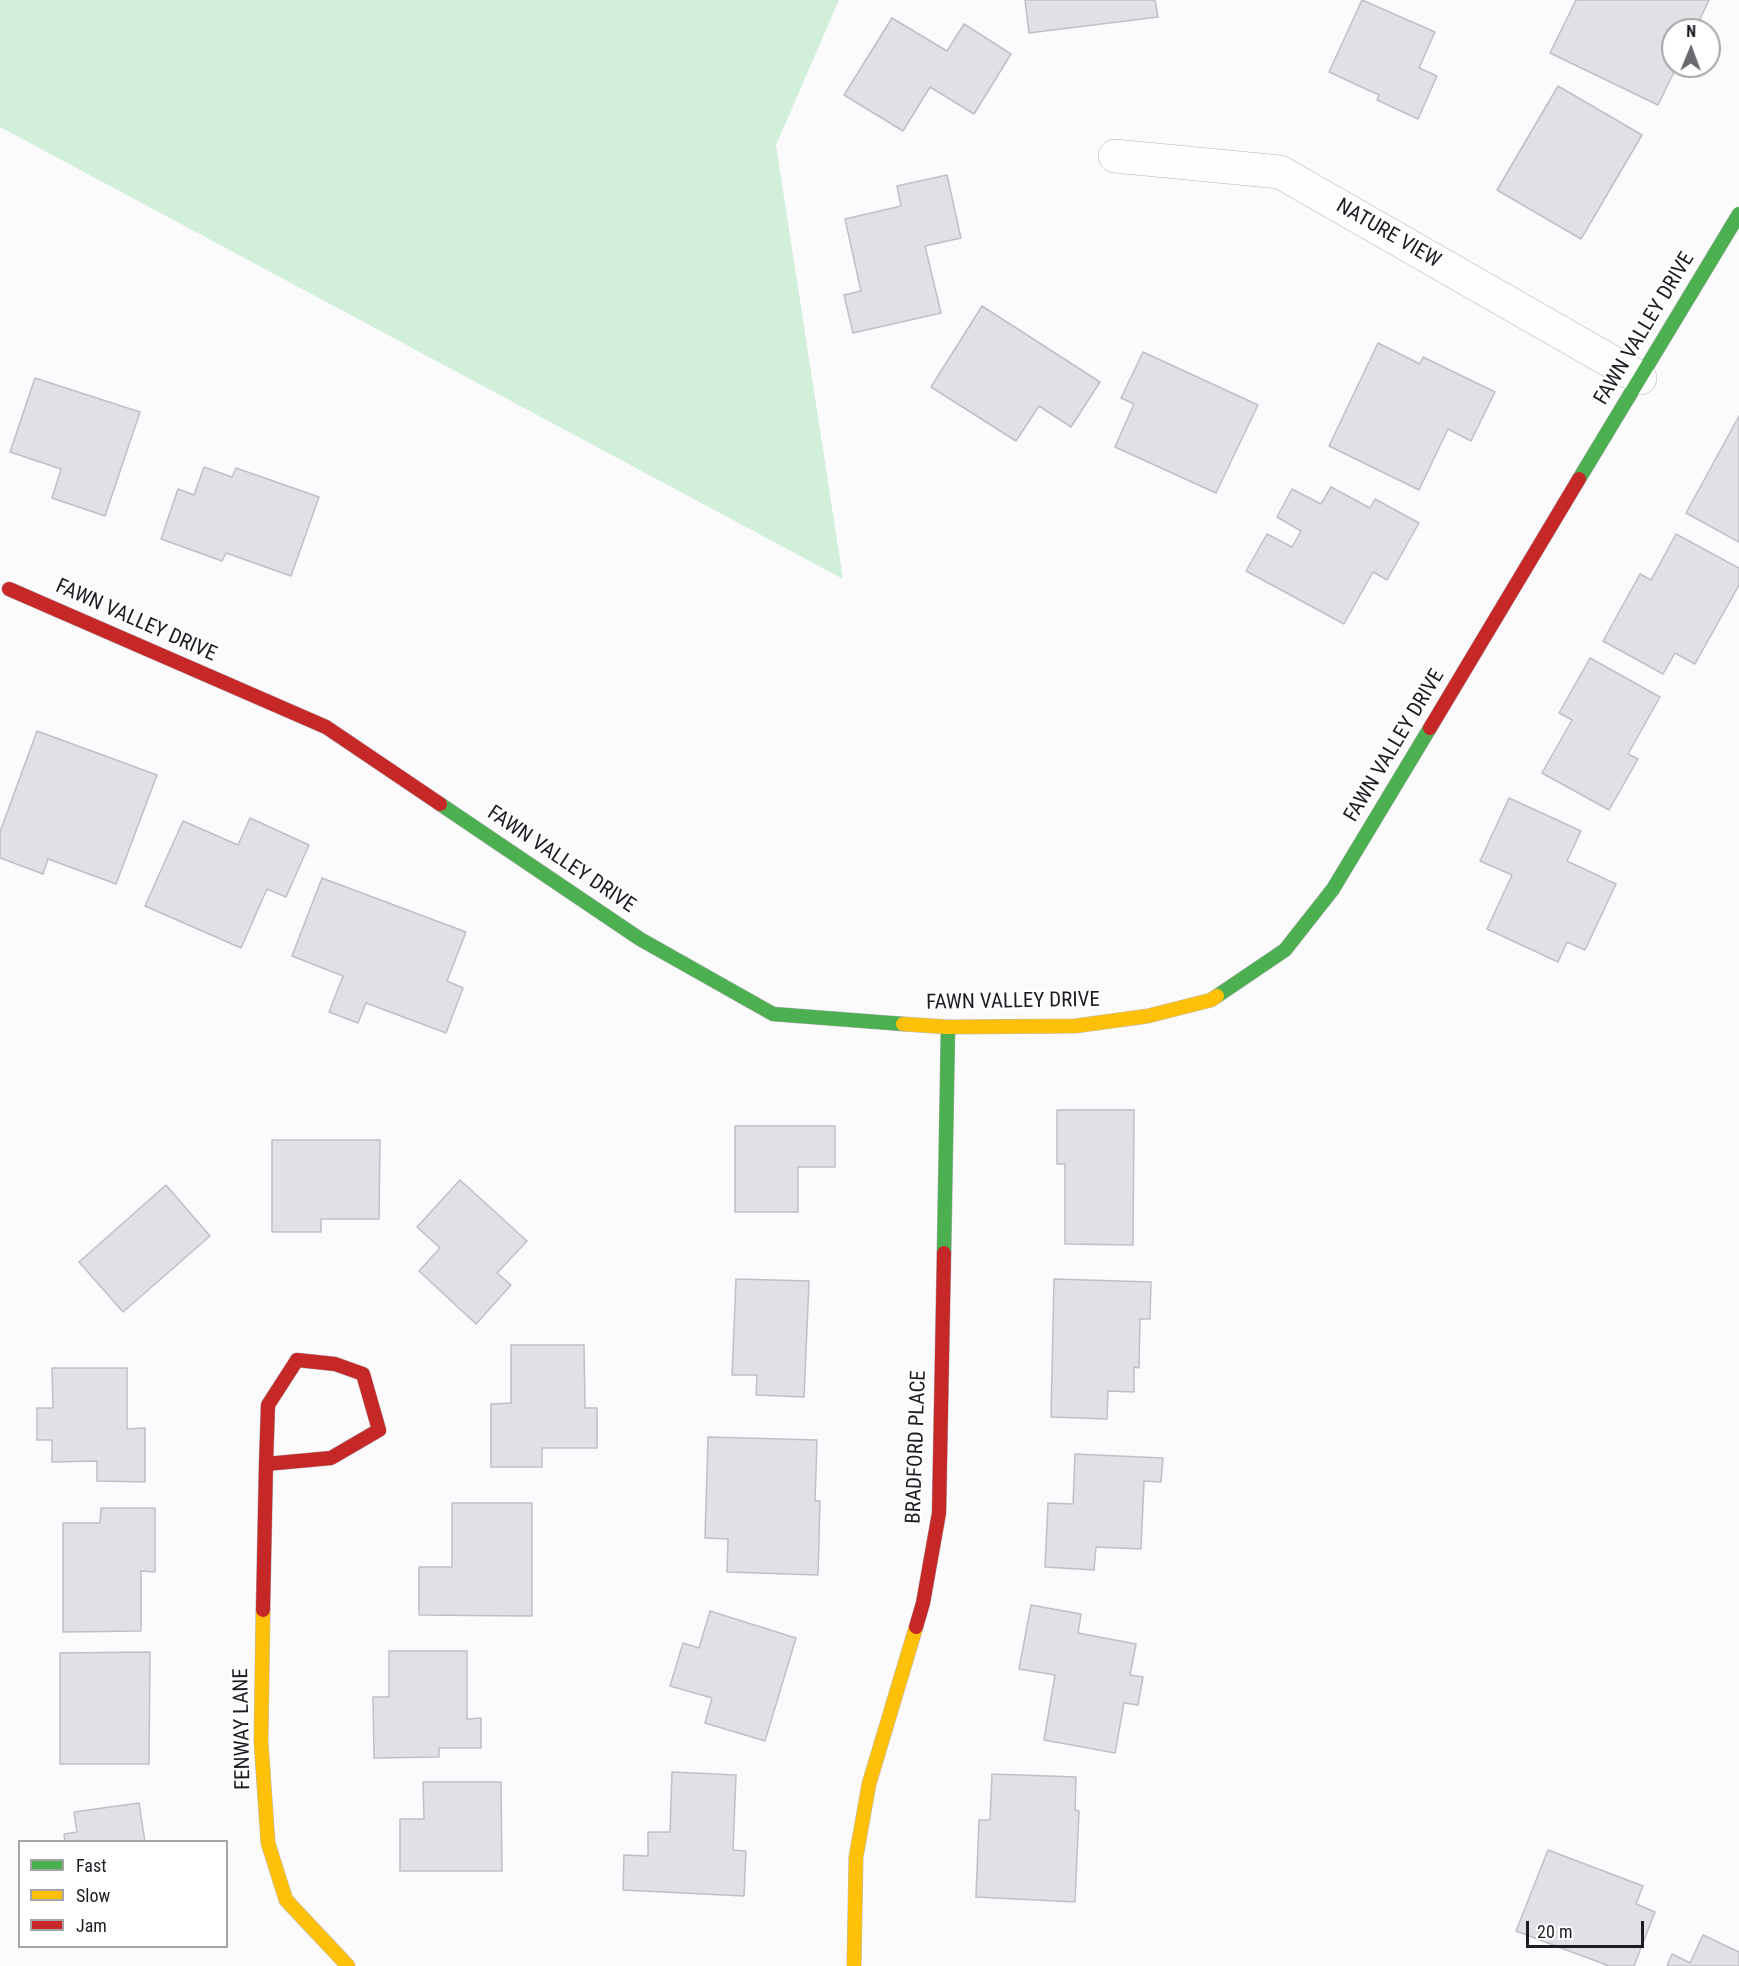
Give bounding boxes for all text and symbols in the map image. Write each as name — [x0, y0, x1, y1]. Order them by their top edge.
north arrow — [1661, 18, 1721, 78]
text: N — [1686, 22, 1696, 41]
street label: NATURE VIEW — [1331, 194, 1445, 274]
street label: FAWN VALLEY DRIVE — [1590, 248, 1700, 410]
street label: FAWN VALLEY DRIVE — [52, 574, 220, 668]
street label: FAWN VALLEY DRIVE — [1340, 665, 1450, 827]
street label: FAWN VALLEY DRIVE — [482, 801, 640, 919]
street label: FAWN VALLEY DRIVE — [926, 988, 1100, 1016]
street label: BRADFORD PLACE — [902, 1370, 932, 1524]
street label: FENWAY LANE — [229, 1668, 257, 1790]
legend — [18, 1840, 228, 1948]
text: Fast — [76, 1855, 107, 1876]
text: Slow — [76, 1885, 110, 1906]
scale bar — [1529, 1909, 1648, 1947]
text: Jam — [76, 1915, 107, 1936]
text: 20 m — [1537, 1921, 1572, 1942]

